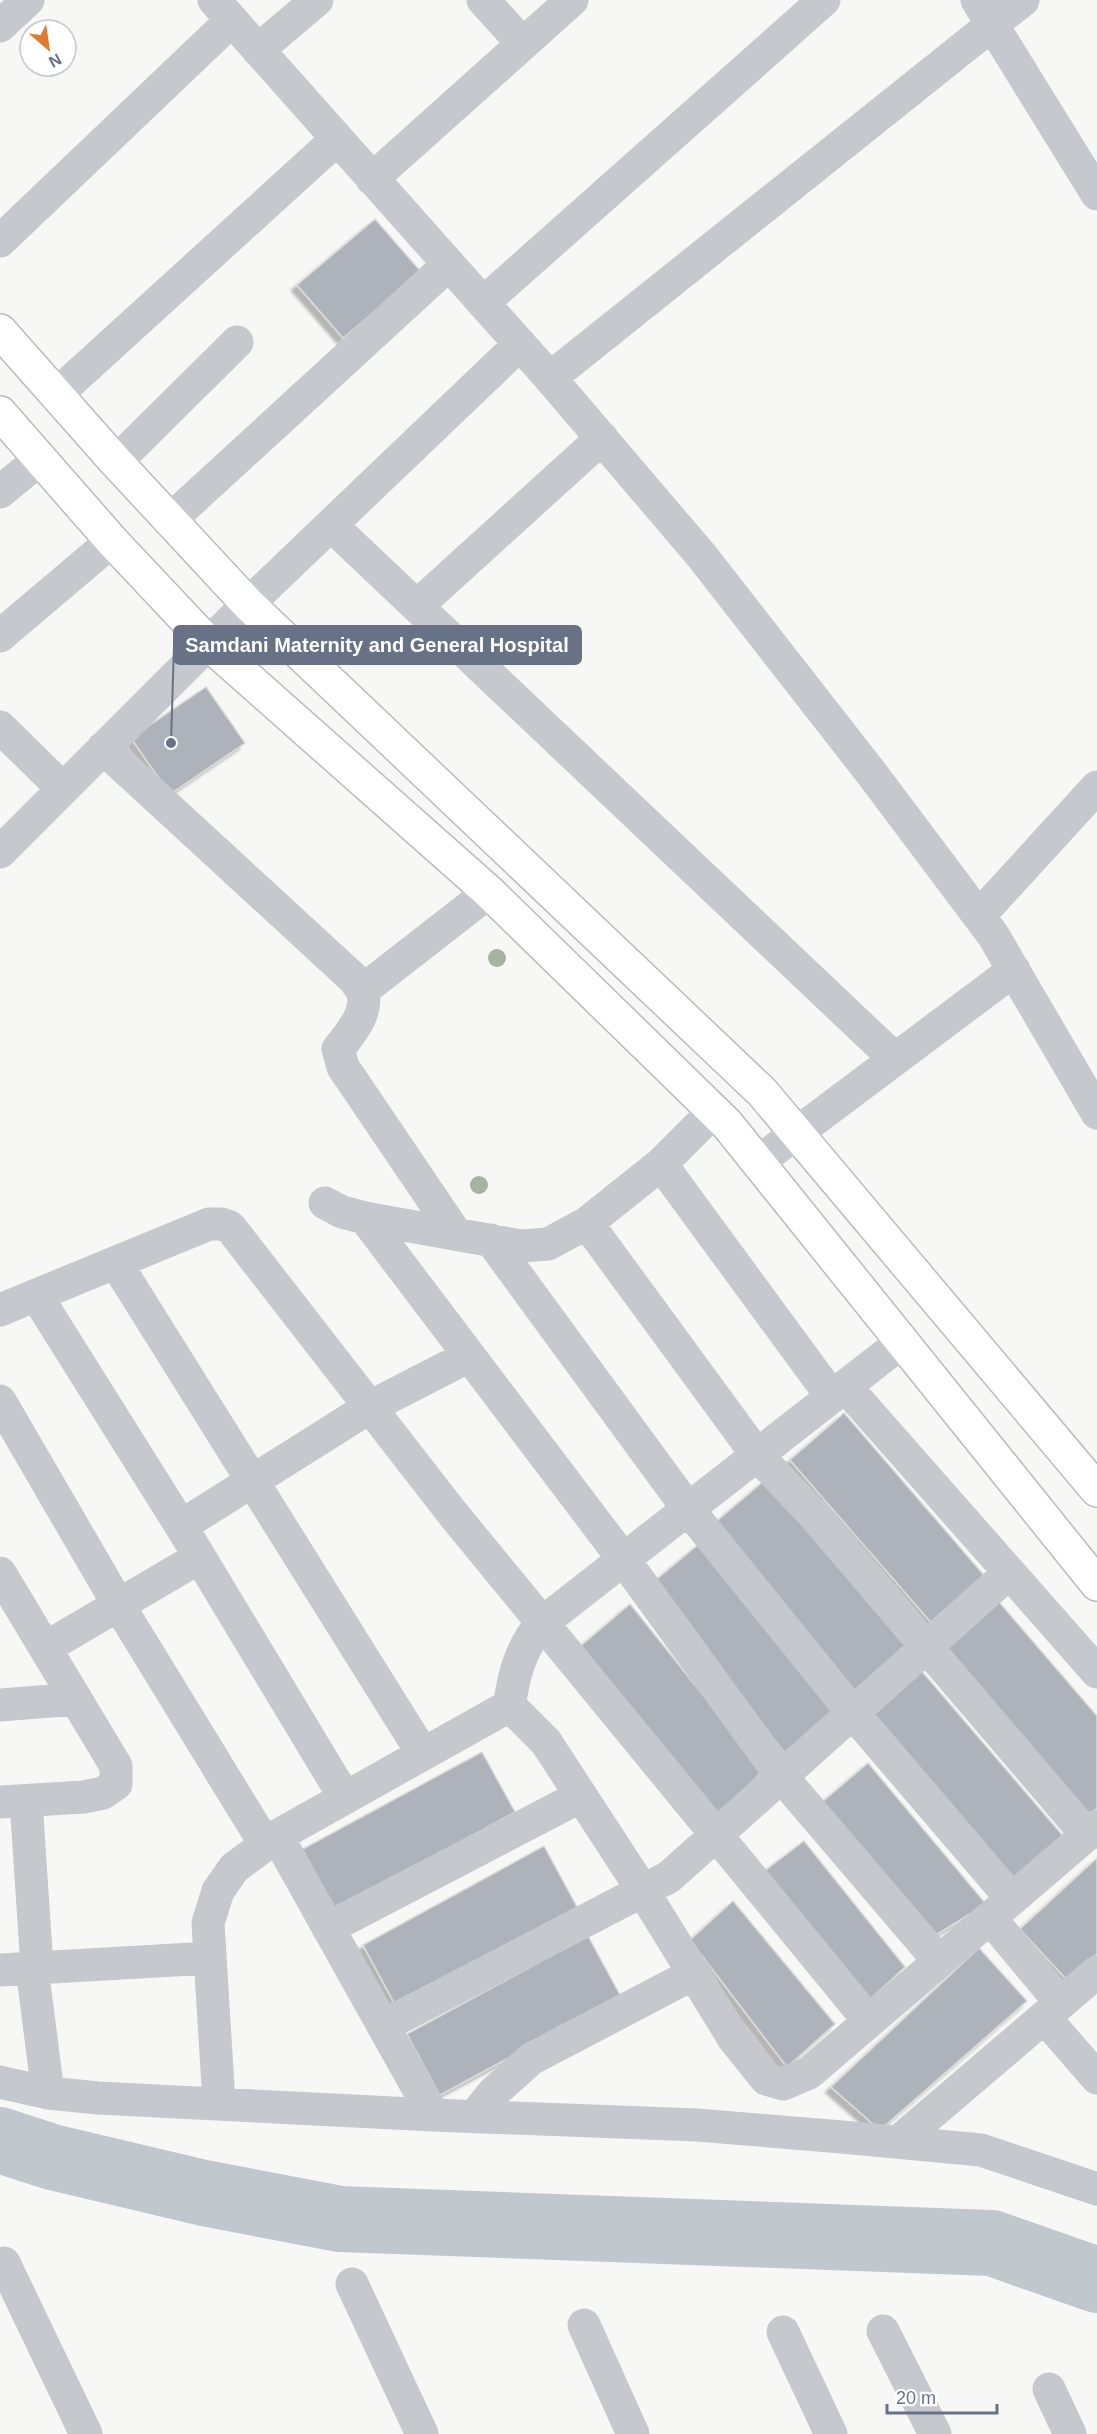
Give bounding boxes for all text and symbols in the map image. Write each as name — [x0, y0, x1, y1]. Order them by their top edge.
north arrow — [18, 18, 78, 78]
text: N — [46, 50, 64, 71]
callout: Samdani Maternity and General Hospital — [174, 626, 581, 664]
text: Samdani Maternity and General Hospital — [185, 634, 569, 656]
scale bar — [887, 2377, 996, 2415]
text: 20 m — [896, 2388, 936, 2408]

